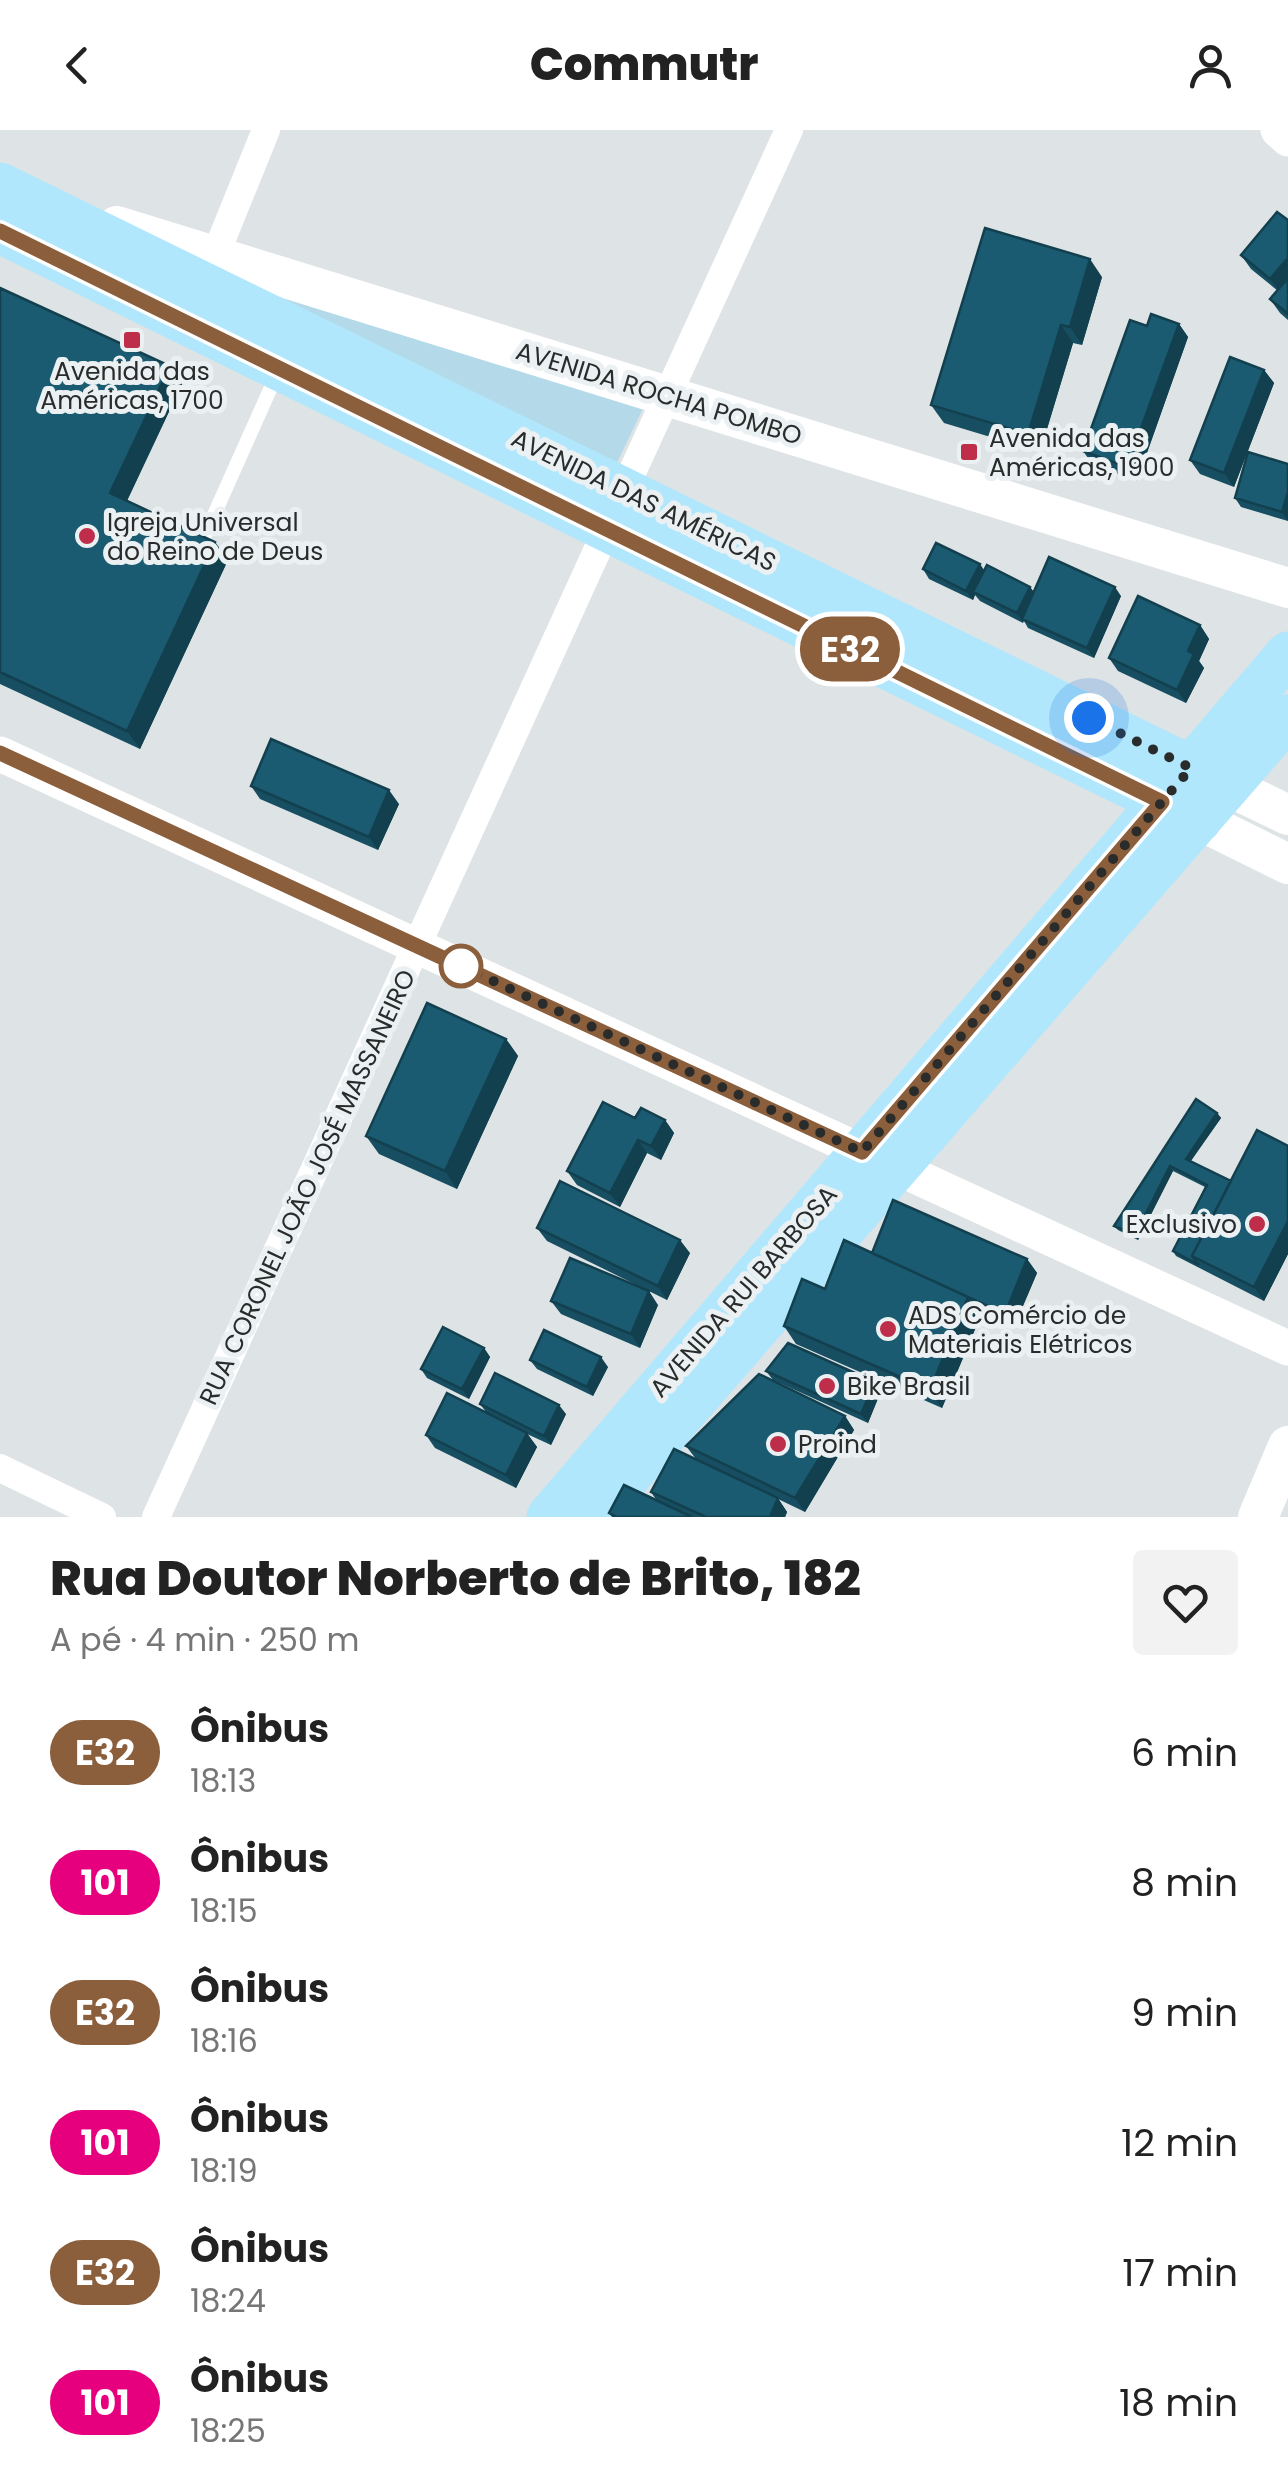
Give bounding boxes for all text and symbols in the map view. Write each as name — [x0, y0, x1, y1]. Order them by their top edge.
text: Commutr — [530, 33, 758, 96]
icon: back — [50, 38, 105, 93]
icon: person — [1183, 38, 1238, 93]
marker: Avenida das Américas, 1700 — [121, 329, 143, 351]
street label: AVENIDA ROCHA POMBO — [512, 333, 806, 454]
place label: Avenida das Américas, 1700 — [40, 354, 224, 418]
street label: AVENIDA DAS AMÉRICAS — [505, 421, 782, 580]
place label: Avenida das Américas, 1900 — [989, 421, 1174, 485]
marker: Avenida das Américas, 1900 — [958, 441, 980, 463]
place label: Igreja Universal do Reino de Deus — [107, 505, 323, 569]
marker: Igreja Universal do Reino de Deus — [76, 525, 98, 547]
line badge: E32 — [792, 616, 908, 682]
text: E32 — [820, 625, 880, 674]
your location — [1064, 693, 1114, 743]
unlabelled marker — [440, 945, 482, 987]
street label: RUA CORONEL JOÃO JOSÉ MASSANEIRO — [191, 964, 424, 1410]
street label: AVENIDA RUI BARBOSA — [642, 1178, 845, 1405]
place label: Exclusivo — [1126, 1207, 1237, 1242]
marker: Exclusivo — [1246, 1213, 1268, 1235]
place label: ADS Comércio de Materiais Elétricos — [908, 1298, 1133, 1362]
marker: ADS Comércio de Materiais Elétricos — [877, 1318, 899, 1340]
place label: Bike Brasil — [847, 1369, 970, 1404]
marker: Bike Brasil — [816, 1375, 838, 1397]
place label: Proind — [798, 1427, 877, 1462]
marker: Proind — [767, 1433, 789, 1455]
text: Rua Doutor Norberto de Brito, 182 — [50, 1545, 861, 1612]
button: heart — [1133, 1550, 1238, 1655]
text: A pé · 4 min · 250 m — [50, 1617, 359, 1662]
text: Ônibus — [190, 1702, 329, 1755]
text: 6 min — [1131, 1726, 1238, 1779]
text: E32 — [75, 1728, 135, 1777]
text: 18:13 — [190, 1758, 256, 1803]
text: Ônibus — [190, 1832, 329, 1885]
text: 8 min — [1131, 1856, 1238, 1909]
text: 101 — [80, 1858, 130, 1907]
text: 18:15 — [190, 1888, 258, 1933]
text: Ônibus — [190, 1962, 329, 2015]
text: 9 min — [1131, 1986, 1238, 2039]
text: E32 — [75, 1988, 135, 2037]
text: 18:16 — [190, 2018, 258, 2063]
text: Ônibus — [190, 2092, 329, 2145]
text: 12 min — [1121, 2116, 1238, 2169]
text: 101 — [80, 2118, 130, 2167]
text: 18:19 — [190, 2148, 258, 2193]
text: Ônibus — [190, 2222, 329, 2275]
text: 17 min — [1122, 2246, 1238, 2299]
text: E32 — [75, 2248, 135, 2297]
text: 18:24 — [190, 2278, 266, 2323]
text: Ônibus — [190, 2352, 329, 2405]
text: 18 min — [1119, 2376, 1238, 2429]
text: 101 — [80, 2378, 130, 2427]
text: 18:25 — [190, 2408, 266, 2453]

